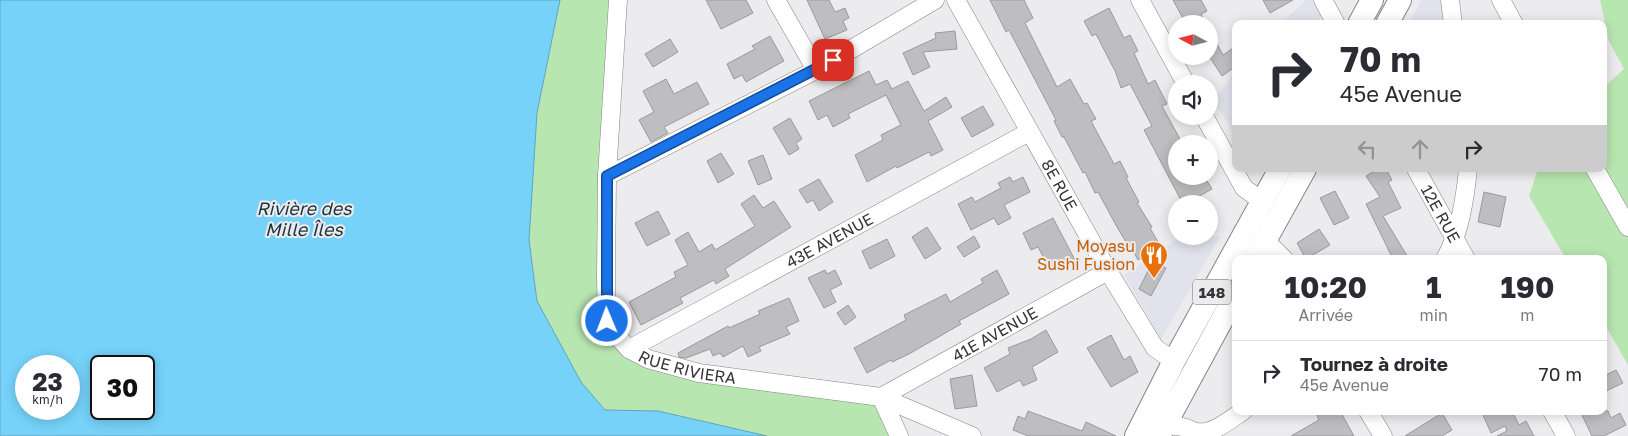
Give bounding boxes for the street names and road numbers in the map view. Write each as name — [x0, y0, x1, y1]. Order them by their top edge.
street label: 8E RUE — [1037, 156, 1082, 214]
street label: 12E RUE — [1417, 181, 1465, 246]
street label: 43E AVENUE — [782, 209, 877, 272]
road number: 148 — [1193, 280, 1231, 304]
street label: 41E AVENUE — [948, 302, 1041, 366]
street label: RUE RIVIERA — [635, 346, 737, 388]

